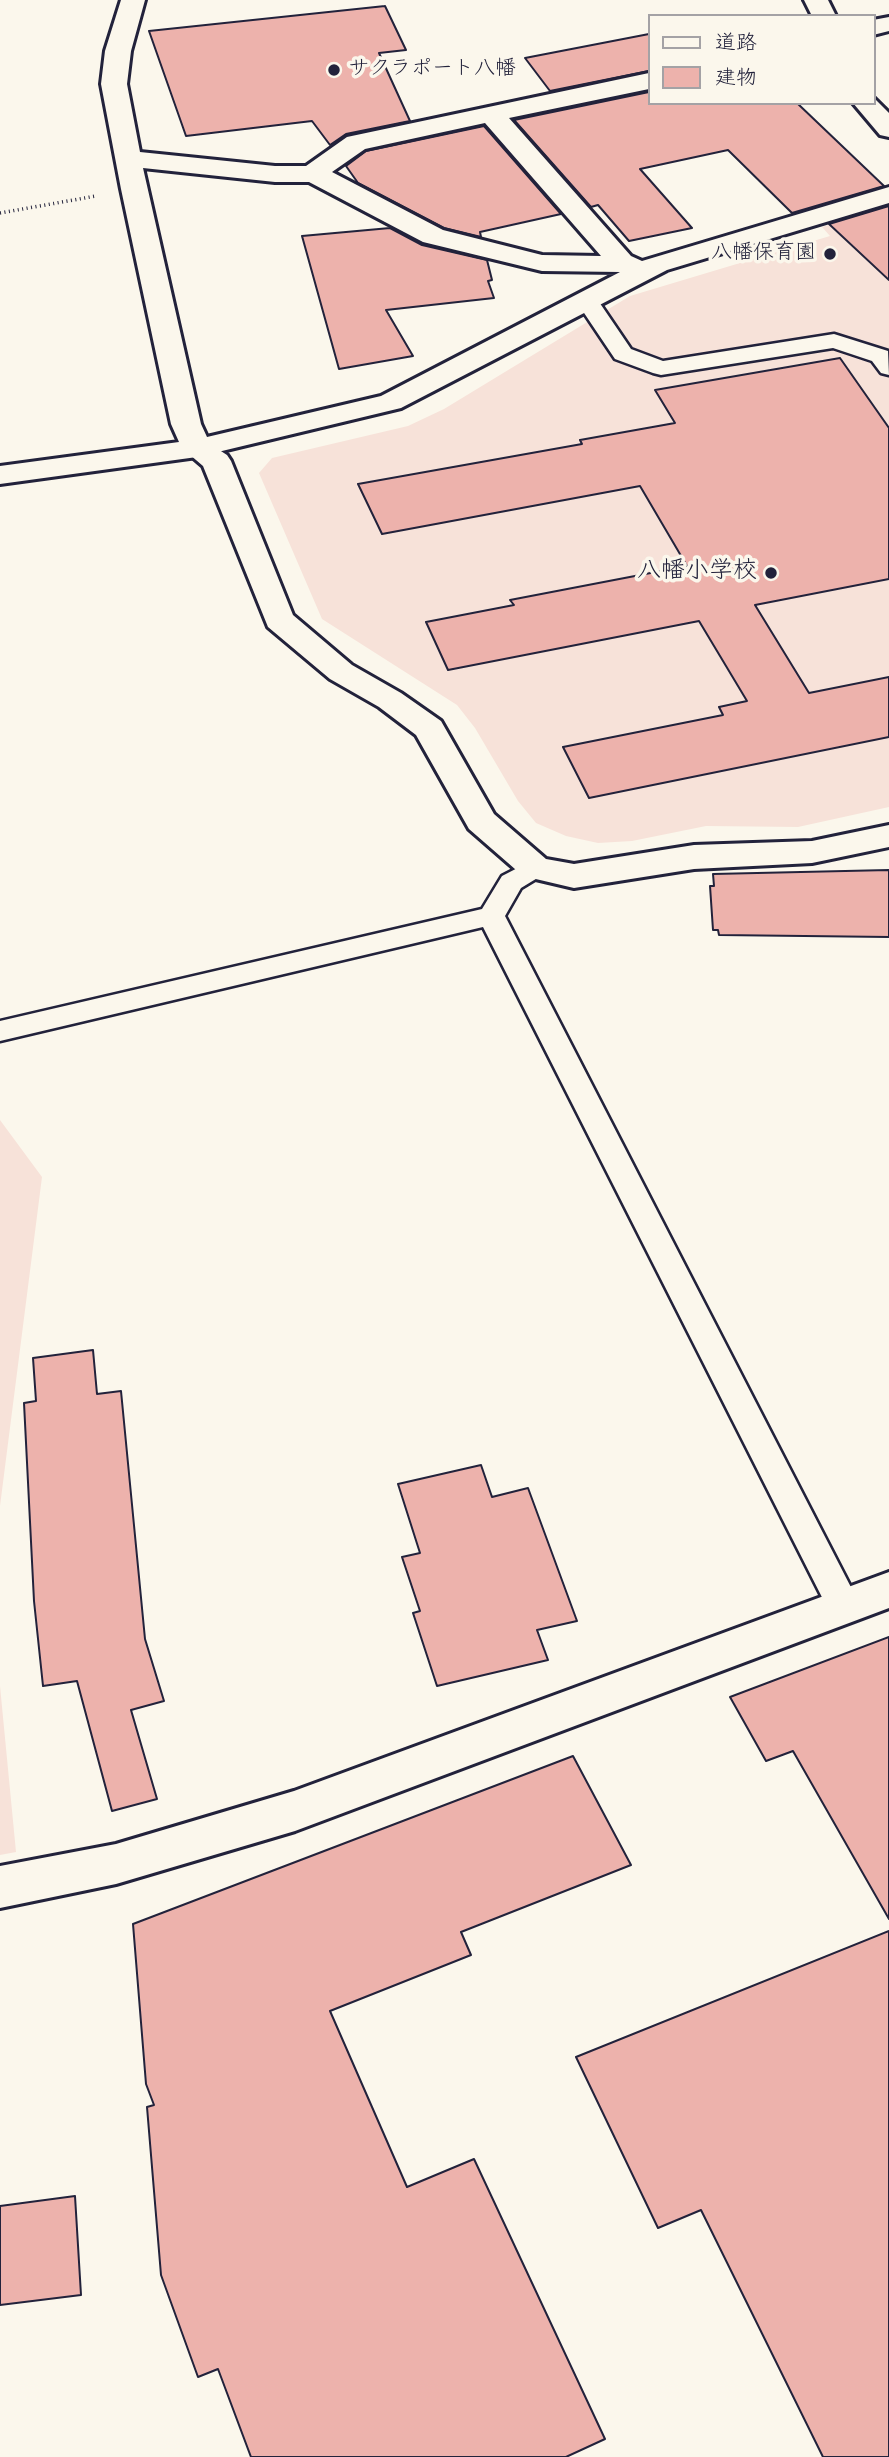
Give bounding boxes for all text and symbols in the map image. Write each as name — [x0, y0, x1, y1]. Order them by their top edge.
legend — [648, 14, 875, 105]
text: 道路 — [715, 27, 757, 60]
place label: サクラポート八幡 — [348, 57, 516, 83]
marker: サクラポート八幡 — [326, 62, 342, 78]
text: 建物 — [715, 62, 757, 95]
place label: 八幡保育園 — [711, 241, 816, 267]
marker: 八幡保育園 — [822, 246, 838, 262]
place label: 八幡小学校 — [637, 559, 757, 587]
marker: 八幡小学校 — [763, 565, 779, 581]

